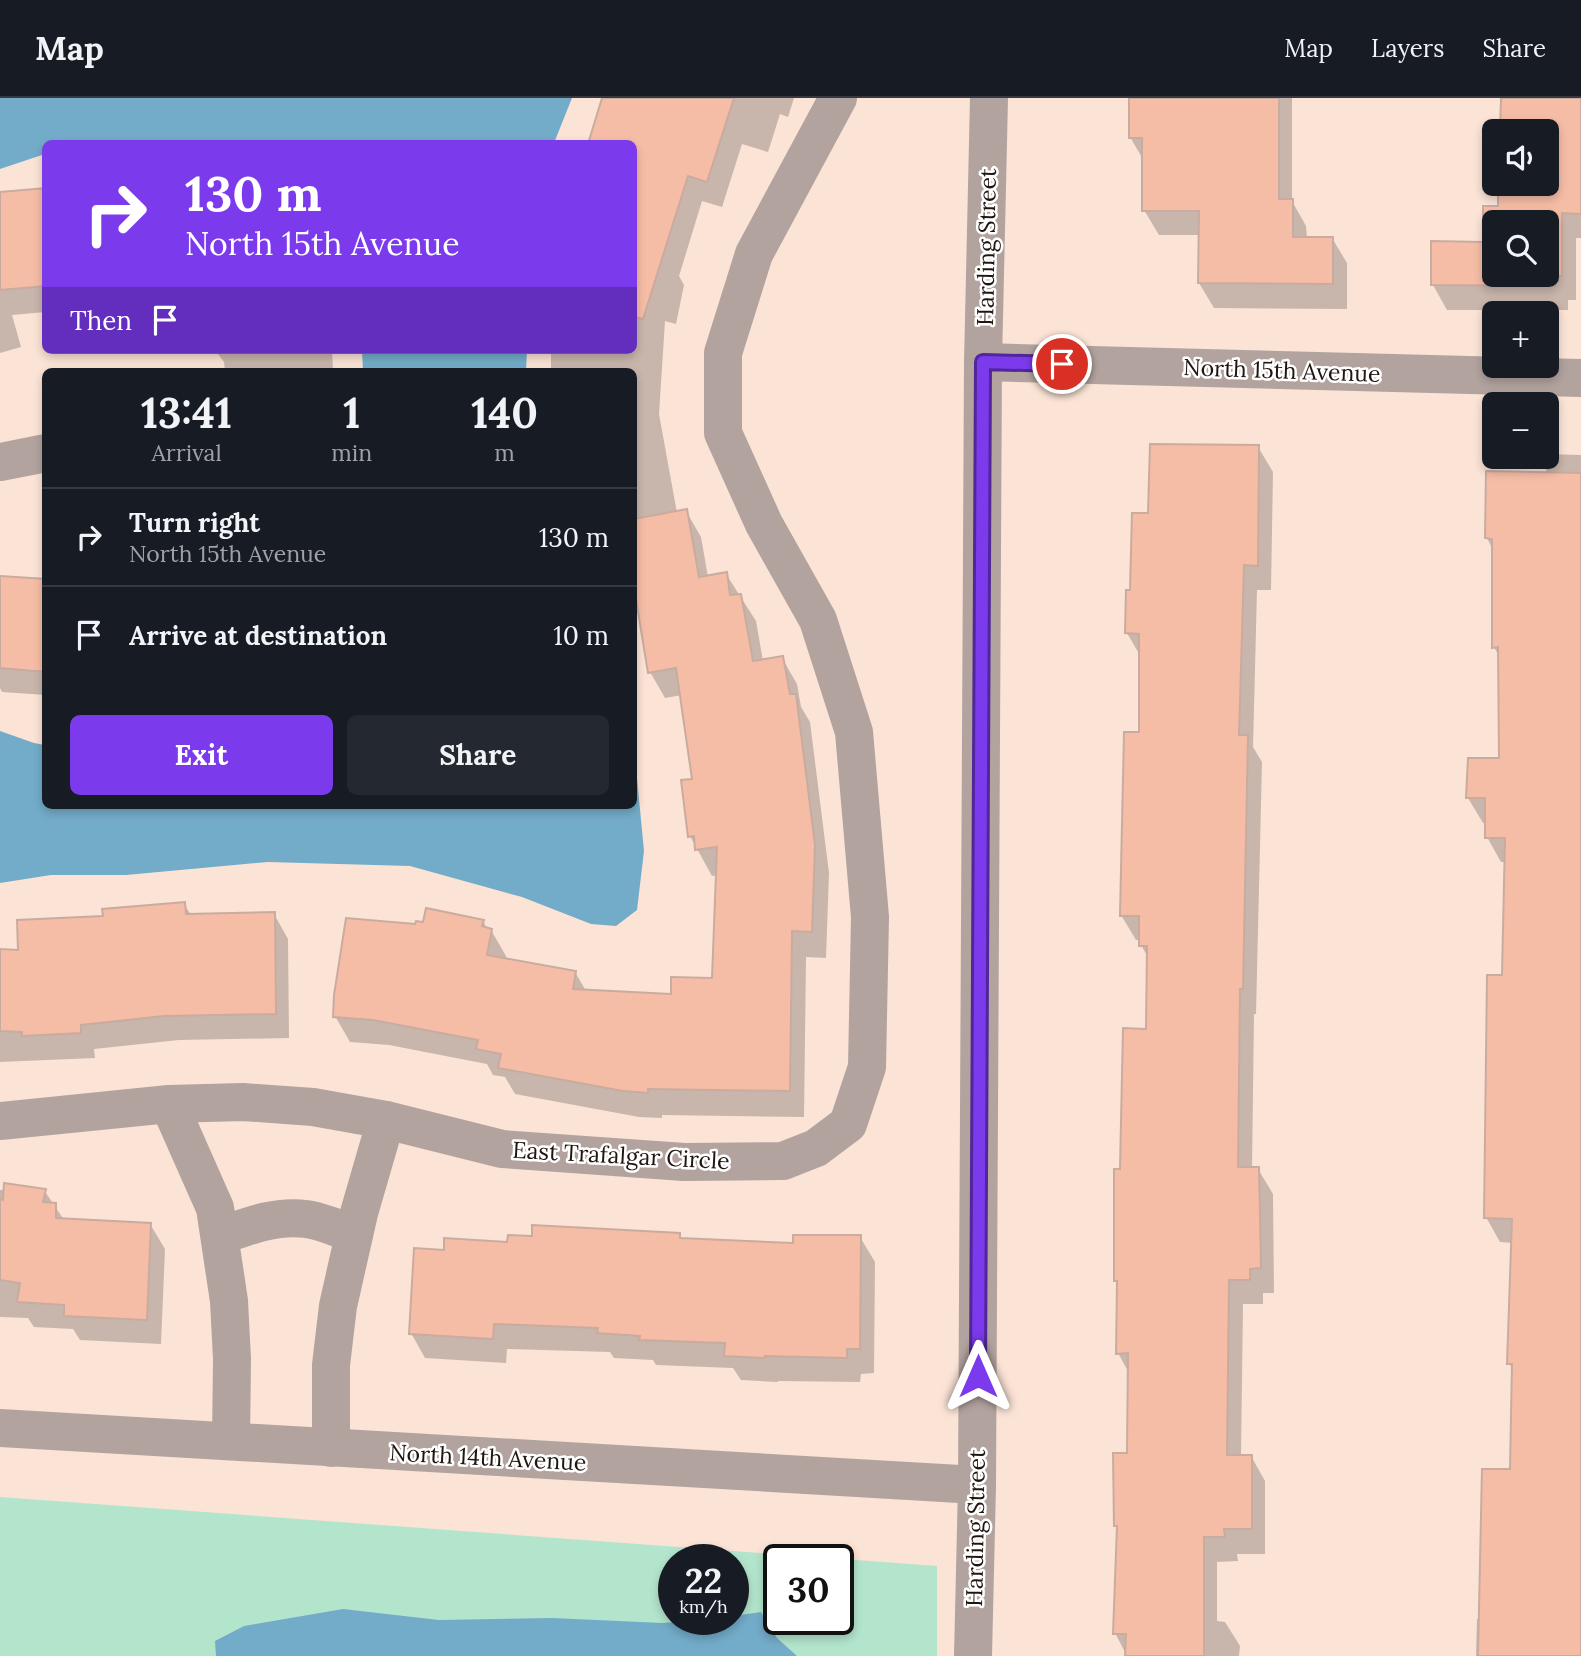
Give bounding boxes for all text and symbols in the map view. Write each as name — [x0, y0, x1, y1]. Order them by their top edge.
text: Map — [35, 27, 104, 69]
text: Map — [1284, 33, 1333, 64]
text: Layers — [1371, 33, 1444, 64]
text: Share — [1482, 33, 1546, 64]
map controls — [1482, 119, 1559, 469]
button: sound — [1482, 119, 1559, 196]
text: 130 m — [185, 162, 321, 224]
icon: right — [70, 168, 161, 259]
street label: Harding Street — [970, 168, 1002, 326]
button: search — [1482, 210, 1559, 287]
text: North 15th Avenue — [185, 223, 460, 264]
icon: arrive — [146, 301, 184, 339]
button: + — [1482, 301, 1559, 378]
text: Then — [70, 304, 132, 337]
pin — [1032, 334, 1092, 394]
icon: arrive — [1043, 345, 1081, 383]
street label: North 15th Avenue — [1183, 352, 1381, 388]
text: 13:41 — [141, 386, 232, 440]
text: 1 — [343, 386, 360, 440]
text: 140 — [471, 386, 538, 440]
button: − — [1482, 392, 1559, 469]
text: Arrival — [151, 438, 222, 467]
text: min — [331, 438, 372, 467]
text: m — [494, 438, 515, 467]
text: Turn right — [129, 506, 260, 539]
icon: right — [70, 518, 108, 556]
text: 130 m — [539, 521, 609, 554]
text: North 15th Avenue — [129, 539, 326, 568]
icon: arrive — [70, 616, 108, 654]
text: Arrive at destination — [129, 619, 387, 652]
text: 10 m — [553, 619, 609, 652]
button: Exit — [70, 715, 333, 795]
button: Share — [347, 715, 609, 795]
street label: East Trafalgar Circle — [512, 1135, 730, 1175]
position arrow — [941, 1339, 1015, 1413]
street label: North 14th Avenue — [389, 1437, 587, 1477]
street label: Harding Street — [959, 1449, 991, 1607]
speed limit sign: 30 — [763, 1544, 854, 1635]
text: 22 — [685, 1558, 722, 1603]
text: km/h — [679, 1595, 728, 1618]

